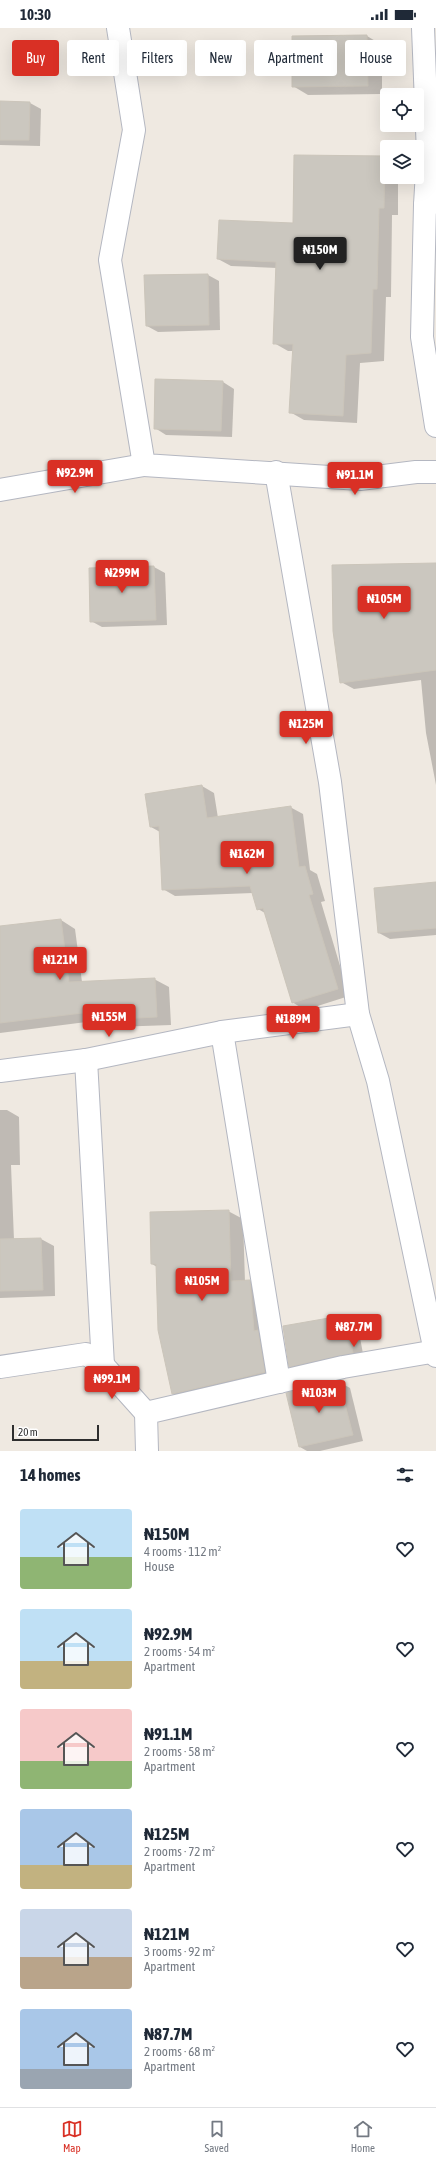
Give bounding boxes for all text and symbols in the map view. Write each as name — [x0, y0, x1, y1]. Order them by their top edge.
text: 10:30 — [20, 6, 51, 23]
chip: Buy — [12, 40, 59, 76]
chip: Rent — [67, 40, 119, 76]
chip: Filters — [127, 40, 187, 76]
chip: New — [195, 40, 246, 76]
chip: Apartment — [254, 40, 337, 76]
chip: House — [345, 40, 406, 76]
map controls — [380, 88, 424, 184]
button: locate — [380, 88, 424, 132]
button: layers — [380, 140, 424, 184]
pin: ₦150M — [292, 237, 348, 271]
text: ₦150M — [303, 242, 337, 257]
pin: ₦92.9M — [42, 460, 108, 494]
pin: ₦91.1M — [322, 462, 388, 496]
text: ₦92.9M — [56, 465, 94, 480]
text: ₦91.1M — [336, 467, 374, 482]
pin: ₦299M — [94, 560, 150, 594]
text: ₦299M — [105, 565, 139, 580]
pin: ₦105M — [356, 586, 412, 620]
text: ₦105M — [367, 591, 401, 606]
pin: ₦125M — [278, 711, 334, 745]
text: ₦125M — [289, 716, 323, 731]
pin: ₦162M — [219, 841, 275, 875]
text: ₦162M — [230, 846, 264, 861]
pin: ₦121M — [32, 947, 88, 981]
text: ₦121M — [43, 952, 77, 967]
pin: ₦155M — [81, 1004, 137, 1038]
pin: ₦189M — [265, 1006, 321, 1040]
text: ₦155M — [92, 1009, 126, 1024]
text: ₦189M — [276, 1011, 310, 1026]
pin: ₦105M — [174, 1268, 230, 1302]
text: ₦105M — [185, 1273, 219, 1288]
pin: ₦87.7M — [321, 1314, 387, 1348]
text: ₦87.7M — [335, 1319, 373, 1334]
pin: ₦99.1M — [79, 1366, 145, 1400]
text: ₦99.1M — [93, 1371, 131, 1386]
pin: ₦103M — [291, 1380, 347, 1414]
text: ₦103M — [302, 1385, 336, 1400]
scale bar — [12, 1423, 99, 1442]
text: 20 m — [18, 1426, 38, 1438]
icon: filters — [394, 1464, 416, 1486]
text: 14 homes — [20, 1465, 81, 1485]
text: ₦150M — [144, 1524, 189, 1544]
icon: home — [52, 1525, 100, 1573]
icon: heart — [394, 1538, 416, 1560]
text: 4 rooms · 112 m² — [144, 1544, 221, 1559]
text: House — [144, 1559, 174, 1574]
text: ₦92.9M — [144, 1624, 192, 1644]
icon: home — [52, 1625, 100, 1673]
icon: heart — [394, 1638, 416, 1660]
text: 2 rooms · 54 m² — [144, 1644, 215, 1659]
text: Apartment — [144, 1659, 195, 1674]
text: ₦91.1M — [144, 1724, 192, 1744]
icon: home — [52, 1725, 100, 1773]
icon: heart — [394, 1738, 416, 1760]
text: 2 rooms · 58 m² — [144, 1744, 215, 1759]
text: Apartment — [144, 1759, 195, 1774]
text: ₦125M — [144, 1824, 189, 1844]
icon: home — [52, 1825, 100, 1873]
icon: heart — [394, 1838, 416, 1860]
text: 2 rooms · 72 m² — [144, 1844, 215, 1859]
text: Apartment — [144, 1859, 195, 1874]
text: ₦121M — [144, 1924, 189, 1944]
icon: home — [52, 1925, 100, 1973]
icon: heart — [394, 1938, 416, 1960]
text: 3 rooms · 92 m² — [144, 1944, 215, 1959]
text: Apartment — [144, 1959, 195, 1974]
text: ₦87.7M — [144, 2024, 192, 2044]
icon: home — [52, 2025, 100, 2073]
icon: heart — [394, 2038, 416, 2060]
text: 2 rooms · 68 m² — [144, 2044, 215, 2059]
text: Apartment — [144, 2059, 195, 2074]
tab: Map — [61, 2118, 83, 2154]
tab: Saved — [205, 2118, 229, 2154]
tab: Home — [351, 2118, 375, 2154]

